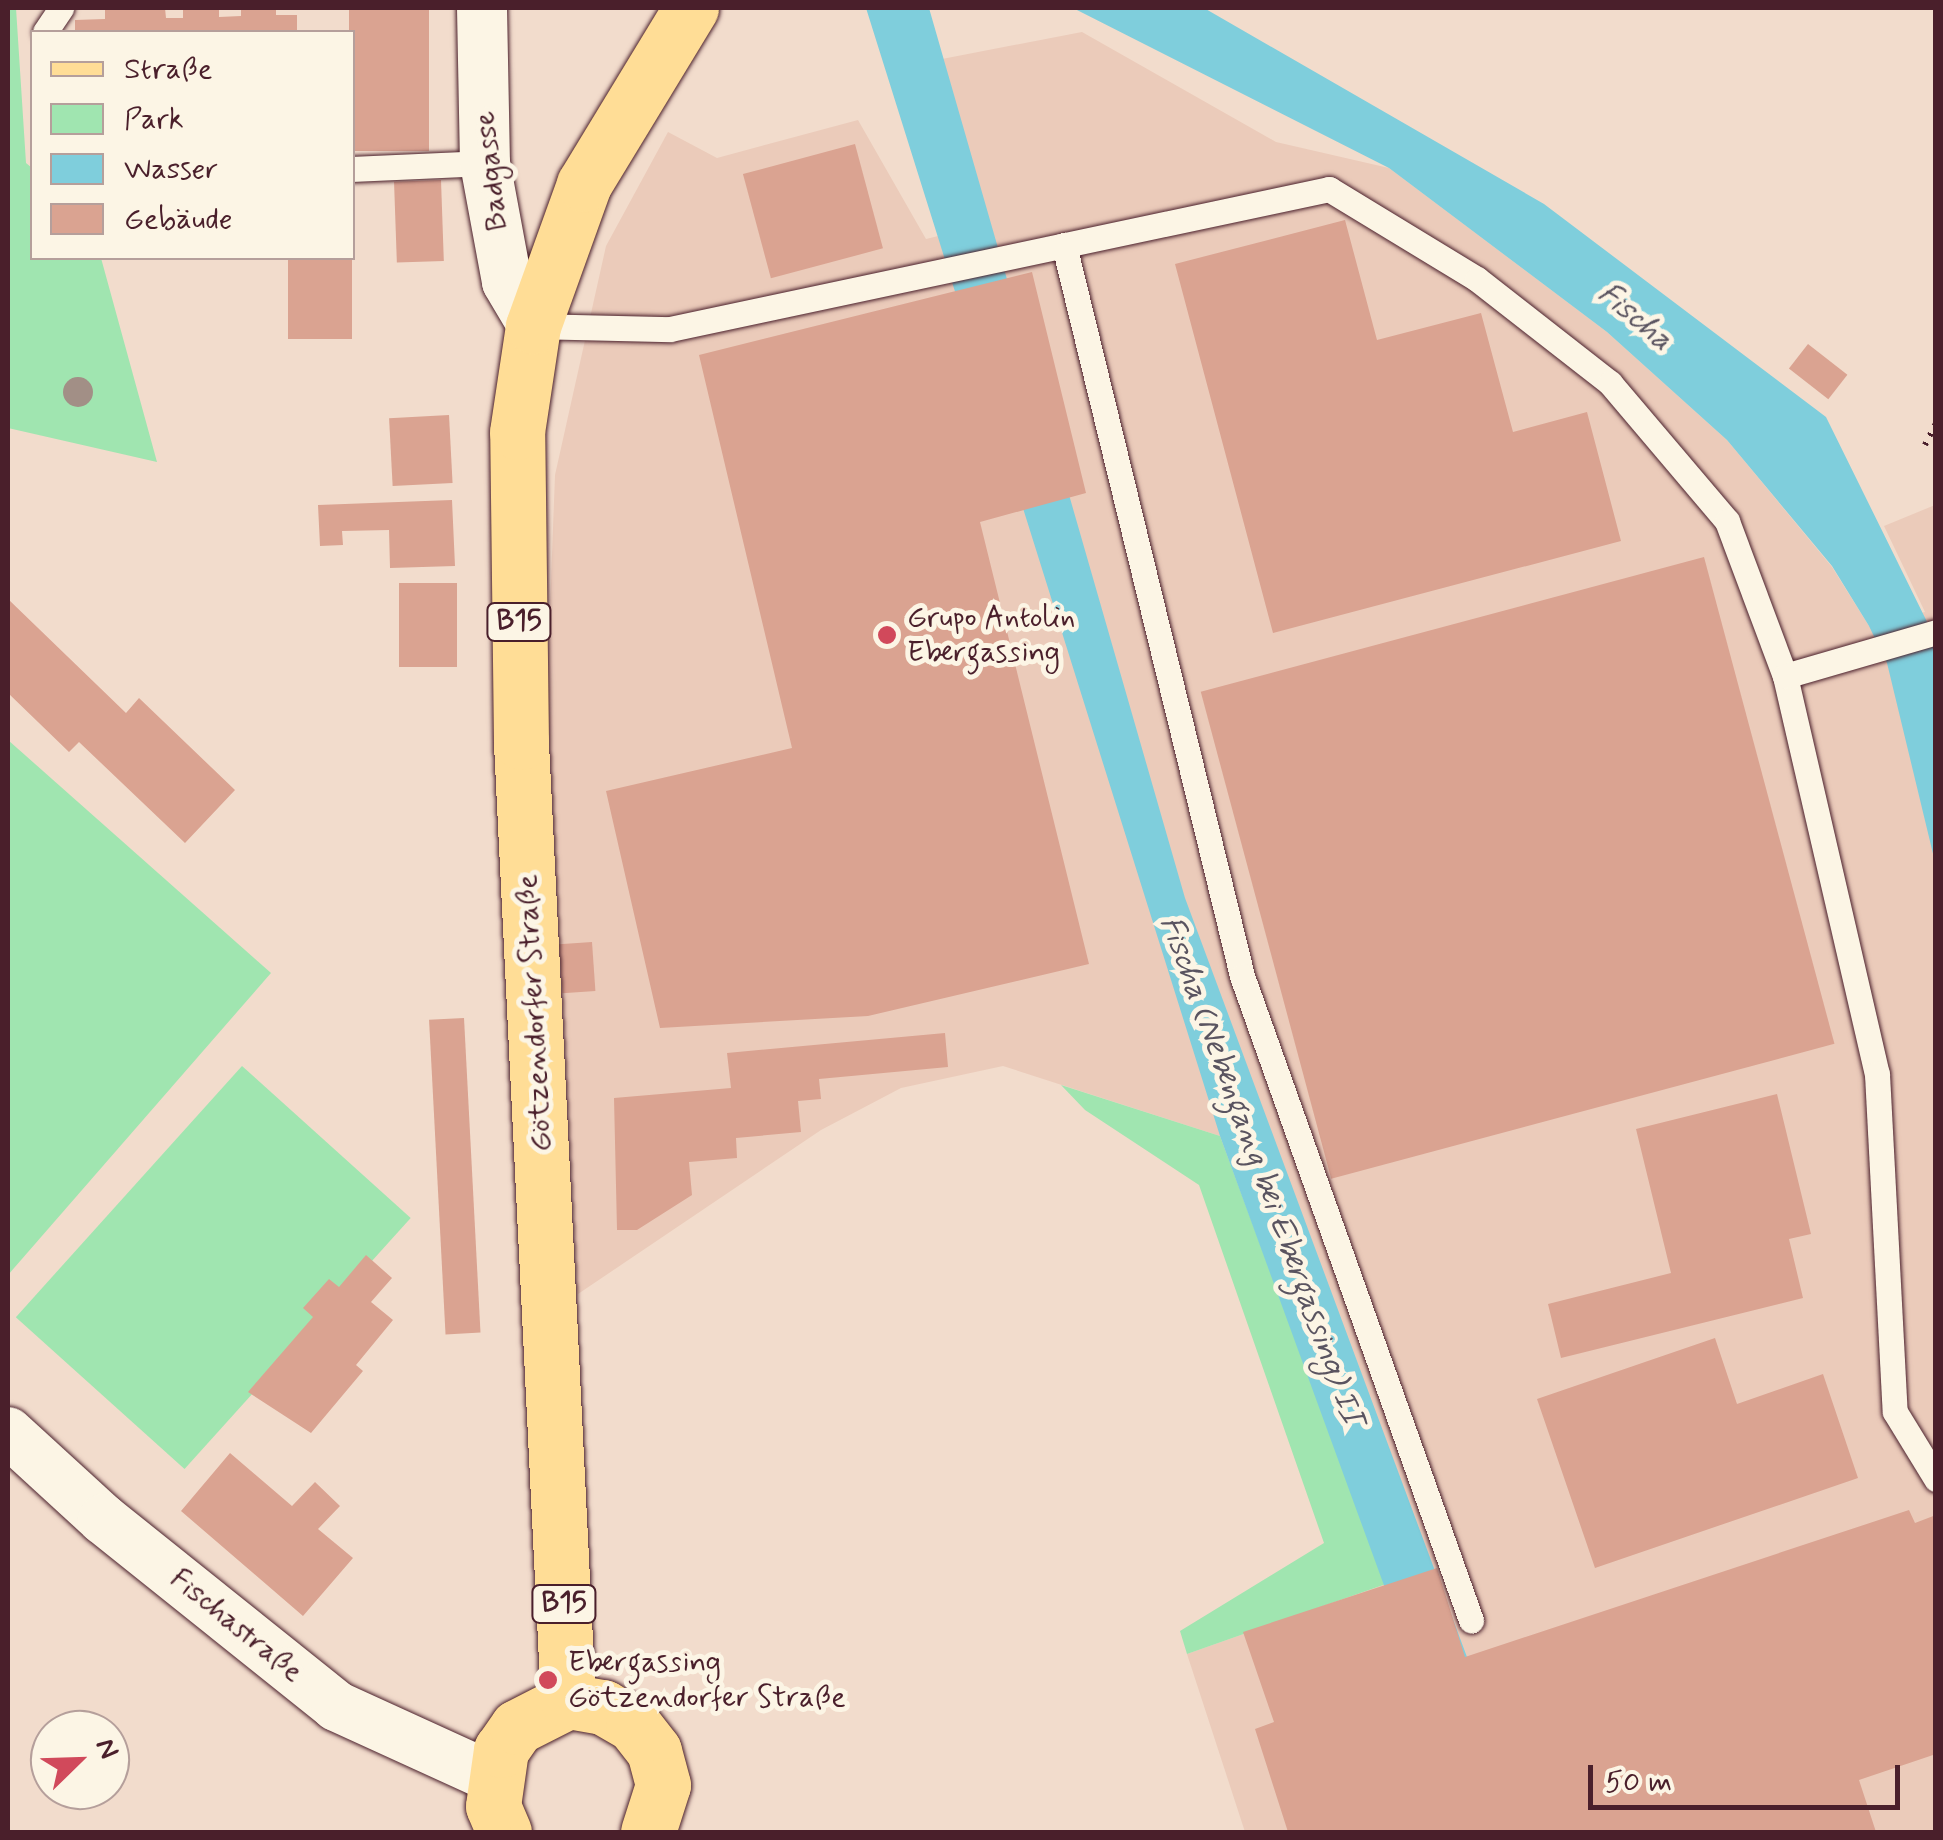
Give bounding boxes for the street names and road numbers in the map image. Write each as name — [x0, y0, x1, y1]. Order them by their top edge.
street label: Badgasse — [468, 109, 516, 233]
road number: B15 — [484, 599, 554, 645]
street label: Götzendorfer Straße — [510, 874, 560, 1152]
street label: Fischastraße — [162, 1561, 310, 1691]
road number: B15 — [529, 1581, 599, 1627]

